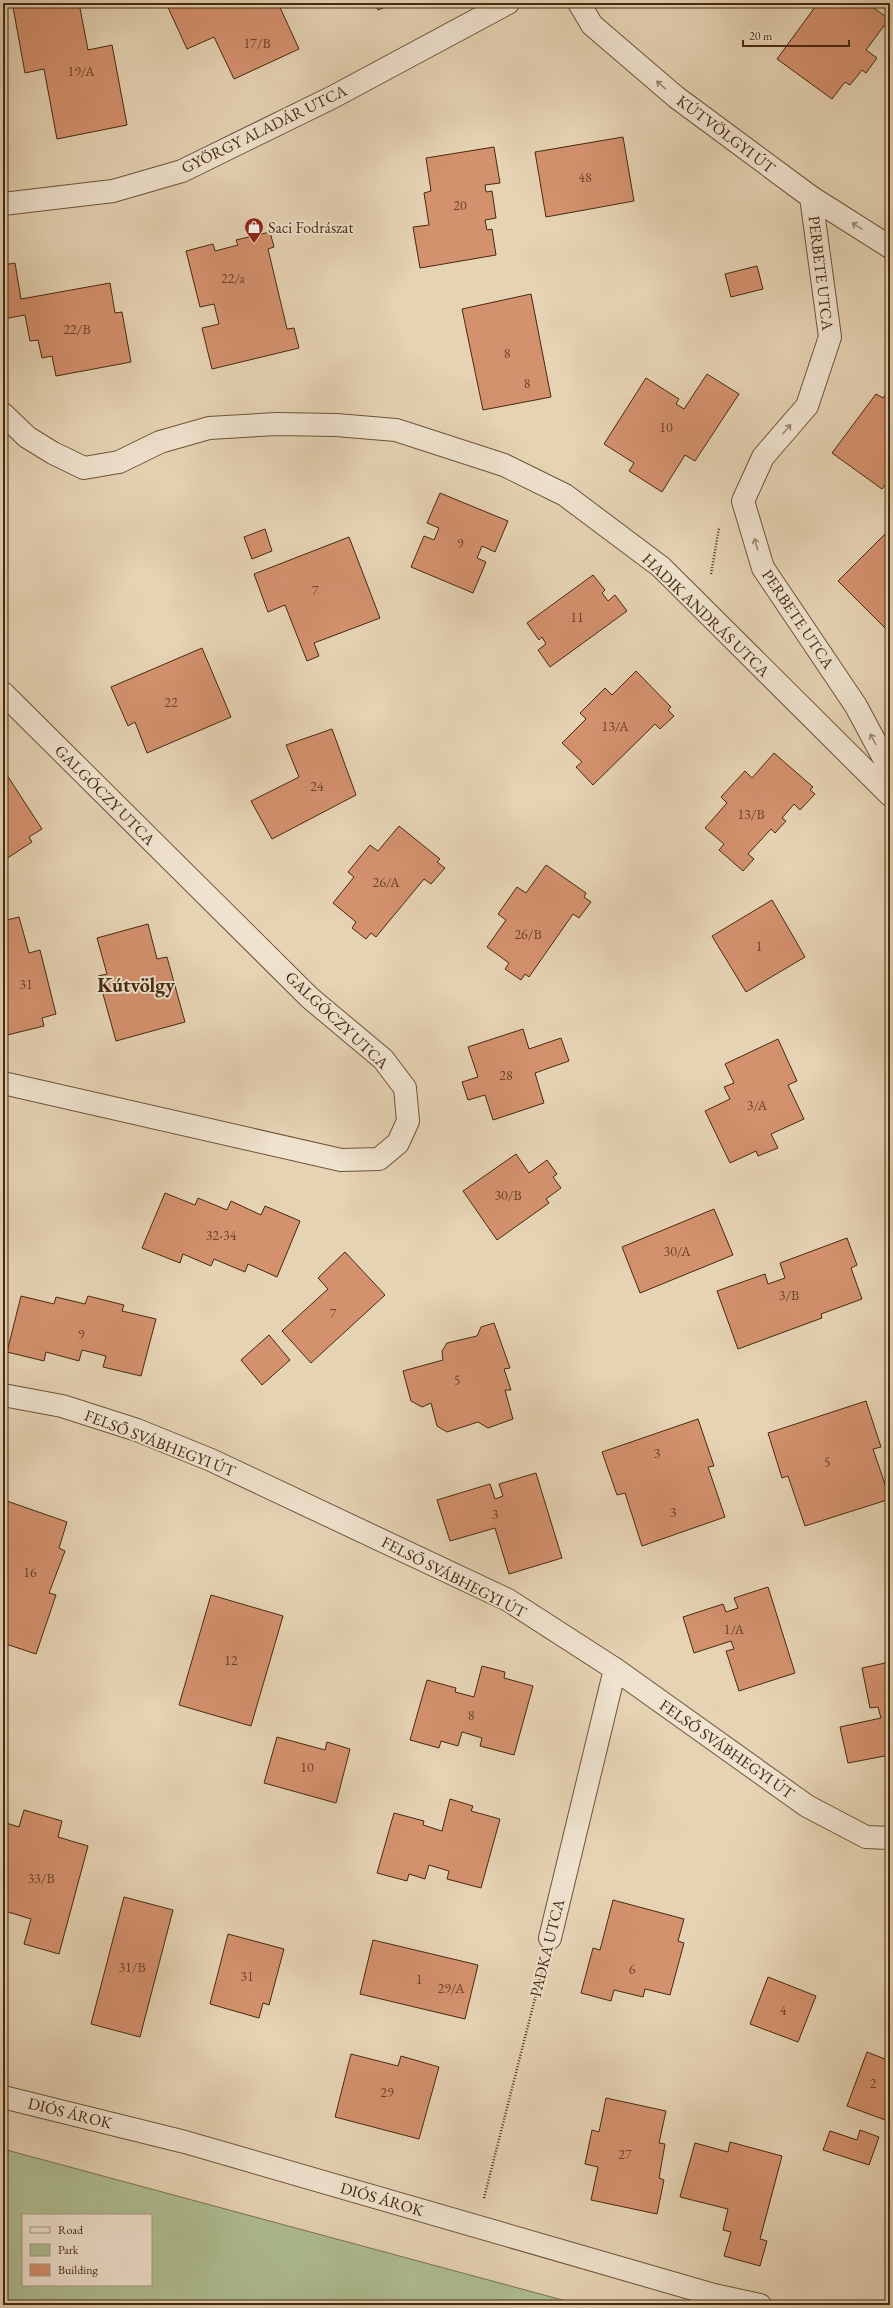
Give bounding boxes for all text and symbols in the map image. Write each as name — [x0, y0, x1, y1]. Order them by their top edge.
scale bar — [743, 22, 849, 48]
text: 20 m — [749, 28, 773, 44]
house number: 17/B — [243, 34, 271, 52]
house number: 19/A — [67, 62, 95, 80]
street label: GYÖRGY ALADÁR UTCA — [178, 79, 351, 178]
one-way arrow — [656, 80, 666, 89]
street label: KÚTVÖLGYI ÚT — [673, 90, 780, 178]
house number: 48 — [578, 168, 592, 186]
house number: 20 — [453, 196, 467, 214]
street label: PERBETE UTCA — [804, 215, 839, 332]
shop icon: Saci Fodrászat — [243, 216, 265, 244]
place label: Saci Fodrászat — [268, 217, 354, 238]
one-way arrow — [852, 222, 863, 230]
house number: 22/a — [221, 269, 245, 287]
house number: 22/B — [63, 320, 91, 338]
house number: 8 — [504, 344, 511, 362]
house number: 8 — [524, 374, 531, 392]
house number: 10 — [659, 418, 673, 436]
one-way arrow — [782, 424, 791, 435]
house number: 9 — [457, 534, 464, 552]
one-way arrow — [752, 538, 759, 551]
street label: HADIK ANDRÁS UTCA — [638, 548, 775, 682]
street label: PERBETE UTCA — [757, 565, 839, 673]
house number: 7 — [312, 581, 319, 599]
house number: 11 — [570, 608, 584, 626]
house number: 22 — [164, 693, 178, 711]
house number: 13/A — [601, 717, 629, 735]
one-way arrow — [869, 733, 877, 745]
street label: GALGÓCZY UTCA — [50, 740, 160, 850]
house number: 24 — [310, 777, 324, 795]
house number: 13/B — [737, 805, 765, 823]
house number: 26/A — [372, 873, 400, 891]
house number: 26/B — [514, 925, 542, 943]
house number: 1 — [756, 937, 762, 955]
street label: GALGÓCZY UTCA — [281, 967, 394, 1074]
district label: Kútvölgy — [97, 972, 175, 998]
house number: 31 — [19, 975, 33, 993]
house number: 28 — [499, 1066, 513, 1084]
house number: 3/A — [747, 1096, 768, 1114]
house number: 30/B — [494, 1186, 522, 1204]
house number: 32-34 — [206, 1226, 237, 1244]
house number: 30/A — [663, 1242, 691, 1260]
house number: 3/B — [779, 1286, 799, 1304]
house number: 7 — [330, 1304, 337, 1322]
house number: 9 — [78, 1325, 85, 1343]
house number: 5 — [454, 1371, 460, 1389]
street label: FELSŐ SVÁBHEGYI ÚT — [82, 1405, 239, 1482]
house number: 3 — [654, 1444, 661, 1462]
house number: 5 — [824, 1453, 830, 1471]
house number: 3 — [670, 1503, 677, 1521]
house number: 3 — [492, 1505, 499, 1523]
street label: FELSŐ SVÁBHEGYI ÚT — [378, 1531, 530, 1623]
house number: 16 — [23, 1563, 37, 1581]
house number: 1/A — [724, 1620, 745, 1638]
house number: 12 — [224, 1651, 238, 1669]
street label: FELSŐ SVÁBHEGYI ÚT — [655, 1694, 799, 1804]
house number: 8 — [468, 1706, 475, 1724]
house number: 10 — [300, 1758, 314, 1776]
house number: 33/B — [27, 1869, 55, 1887]
street label: PADKA UTCA — [525, 1896, 570, 1999]
house number: 31/B — [118, 1958, 146, 1976]
house number: 6 — [629, 1960, 636, 1978]
house number: 31 — [240, 1967, 254, 1985]
house number: 1 — [416, 1970, 422, 1988]
house number: 29/A — [437, 1979, 465, 1997]
house number: 4 — [780, 2001, 787, 2019]
house number: 2 — [870, 2074, 877, 2092]
house number: 29 — [380, 2083, 394, 2101]
street label: DIÓS ÁROK — [26, 2092, 115, 2134]
house number: 27 — [618, 2145, 632, 2163]
street label: DIÓS ÁROK — [338, 2177, 427, 2221]
legend — [22, 2214, 152, 2286]
text: Road — [58, 2222, 84, 2238]
text: Park — [58, 2242, 79, 2258]
text: Building — [58, 2262, 99, 2278]

